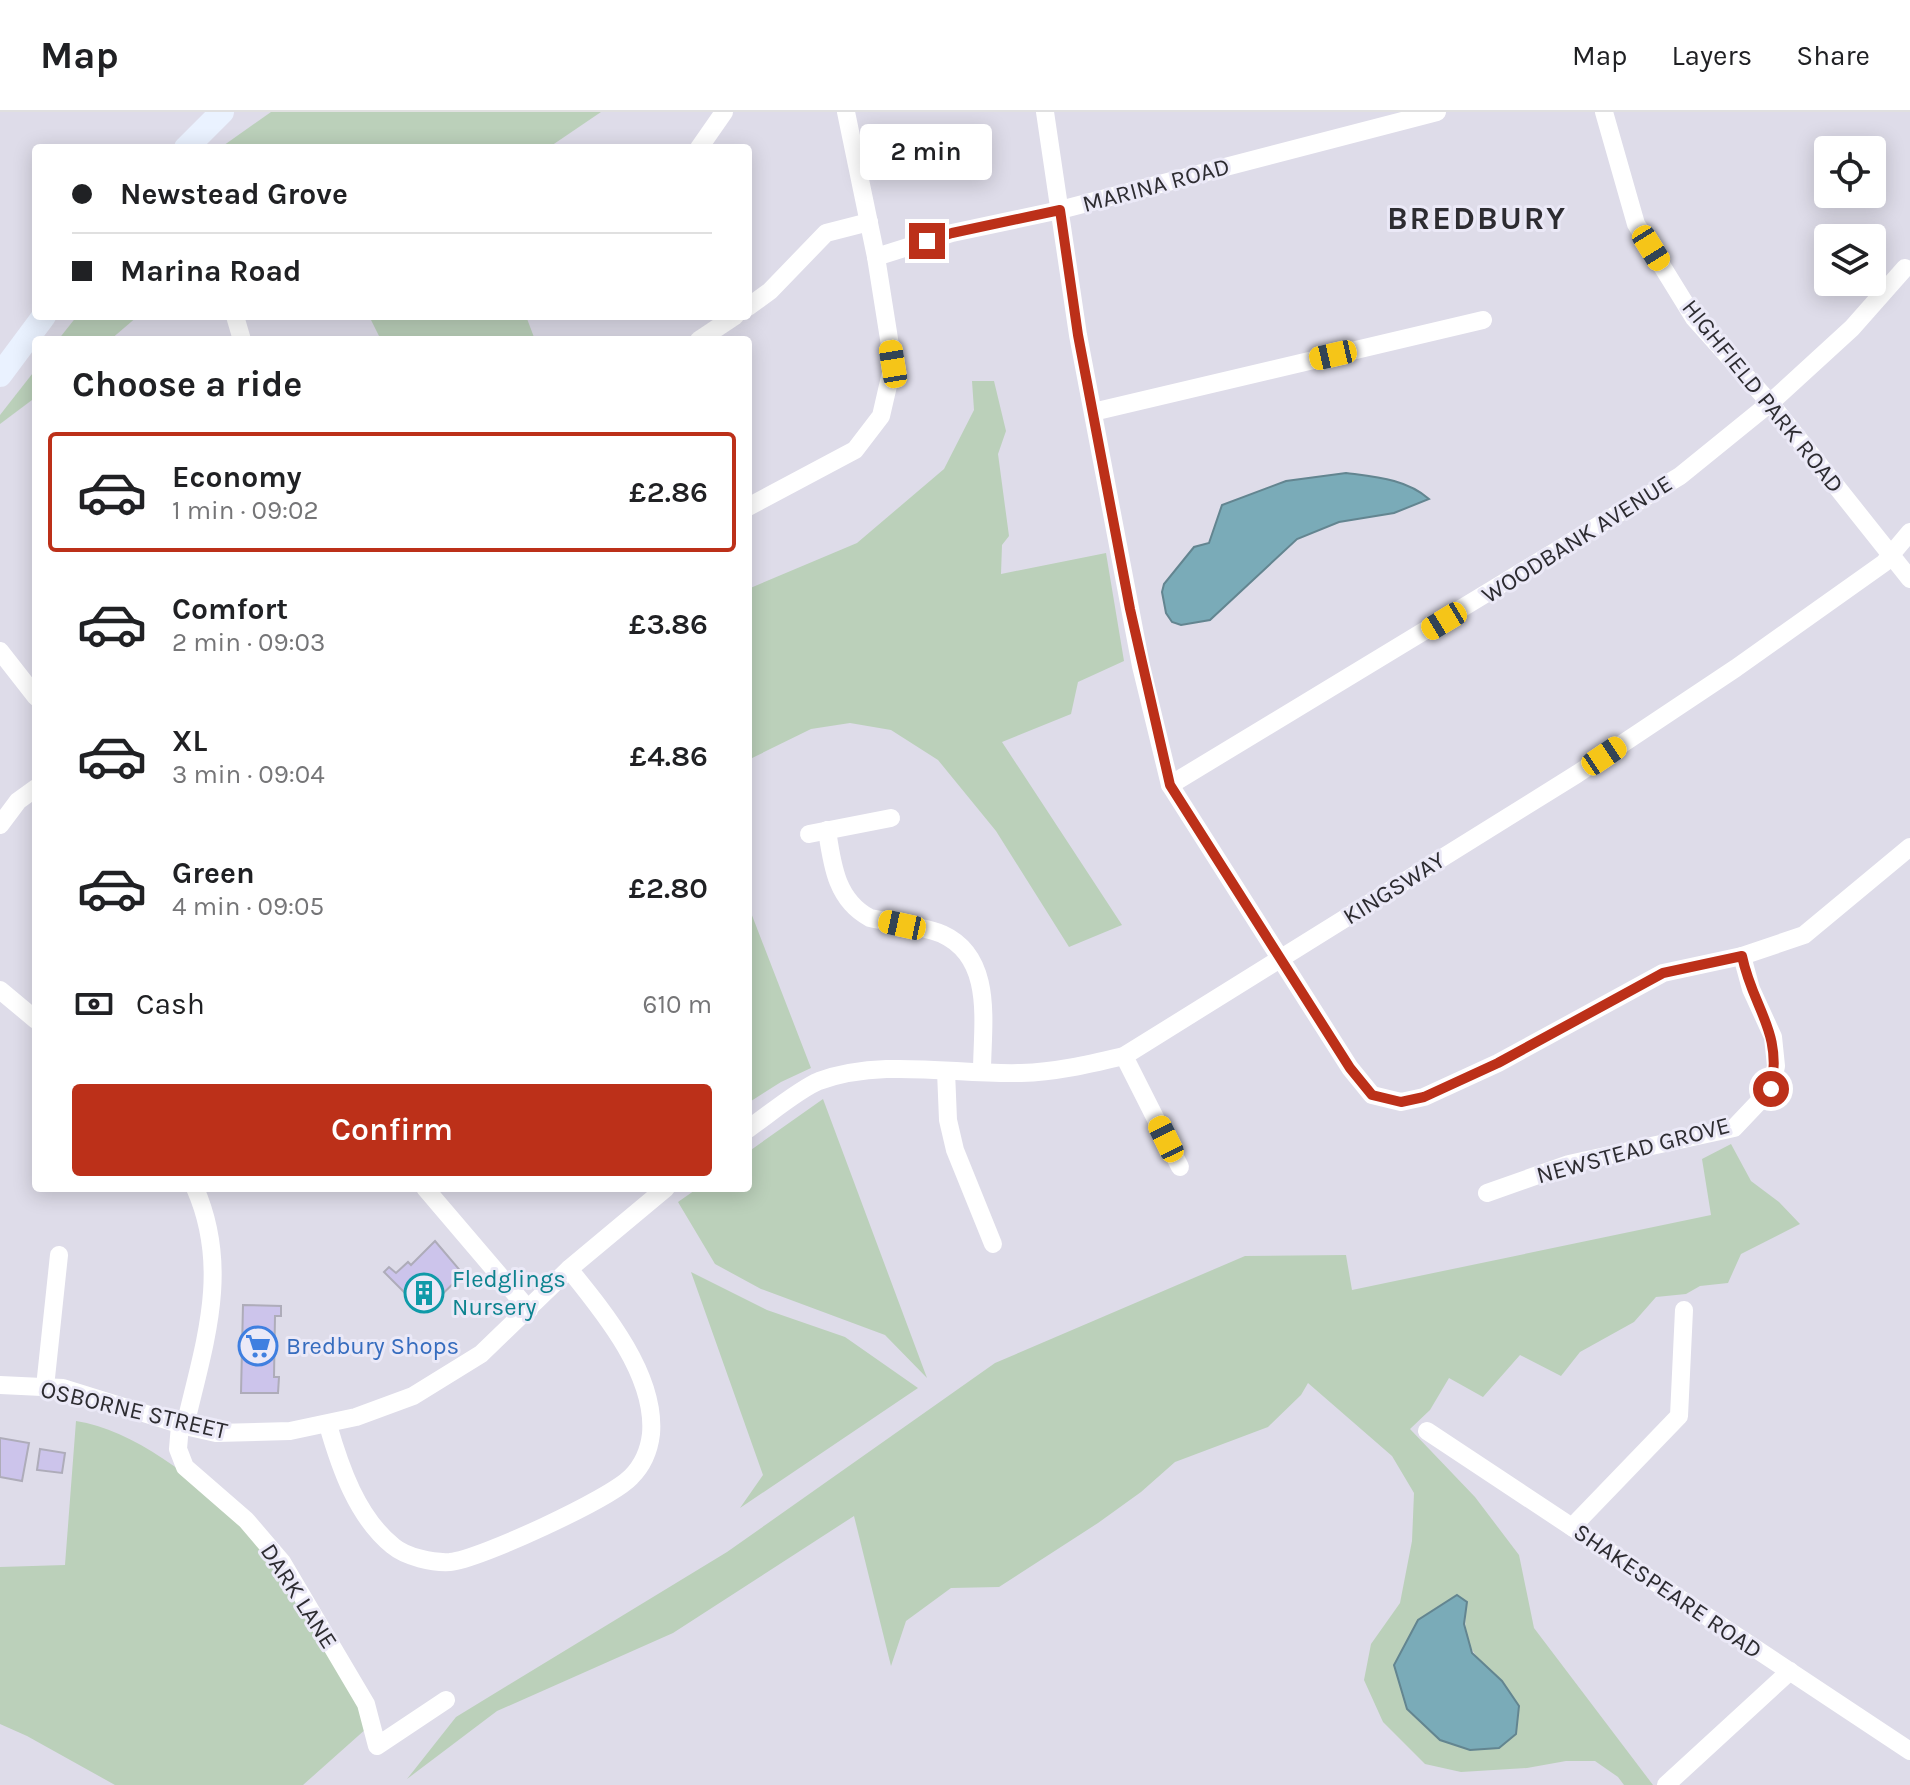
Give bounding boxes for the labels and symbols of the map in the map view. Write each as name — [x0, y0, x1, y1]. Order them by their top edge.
callout: 2 min — [861, 125, 993, 181]
street label: MARINA ROAD — [1079, 152, 1233, 218]
district label: BREDBURY — [1387, 200, 1567, 237]
car — [1628, 221, 1674, 275]
route end — [909, 223, 945, 259]
street label: HIGHFIELD PARK ROAD — [1676, 294, 1850, 498]
car — [877, 338, 909, 390]
car — [1307, 338, 1359, 372]
street label: WOODBANK AVENUE — [1477, 469, 1677, 609]
car — [1417, 598, 1471, 644]
car — [1577, 733, 1631, 779]
street label: KINGSWAY — [1338, 846, 1450, 930]
car — [876, 908, 928, 942]
route start — [1753, 1071, 1789, 1107]
street label: NEWSTEAD GROVE — [1533, 1111, 1733, 1189]
car — [1145, 1112, 1187, 1166]
place label: Fledglings Nursery — [452, 1265, 566, 1321]
building icon: Fledglings Nursery — [403, 1272, 445, 1314]
supermarket icon: Bredbury Shops — [237, 1325, 279, 1367]
place label: Bredbury Shops — [286, 1332, 459, 1360]
street label: OSBORNE STREET — [38, 1375, 230, 1445]
street label: SHAKESPEARE ROAD — [1568, 1518, 1768, 1664]
street label: DARK LANE — [255, 1538, 343, 1654]

